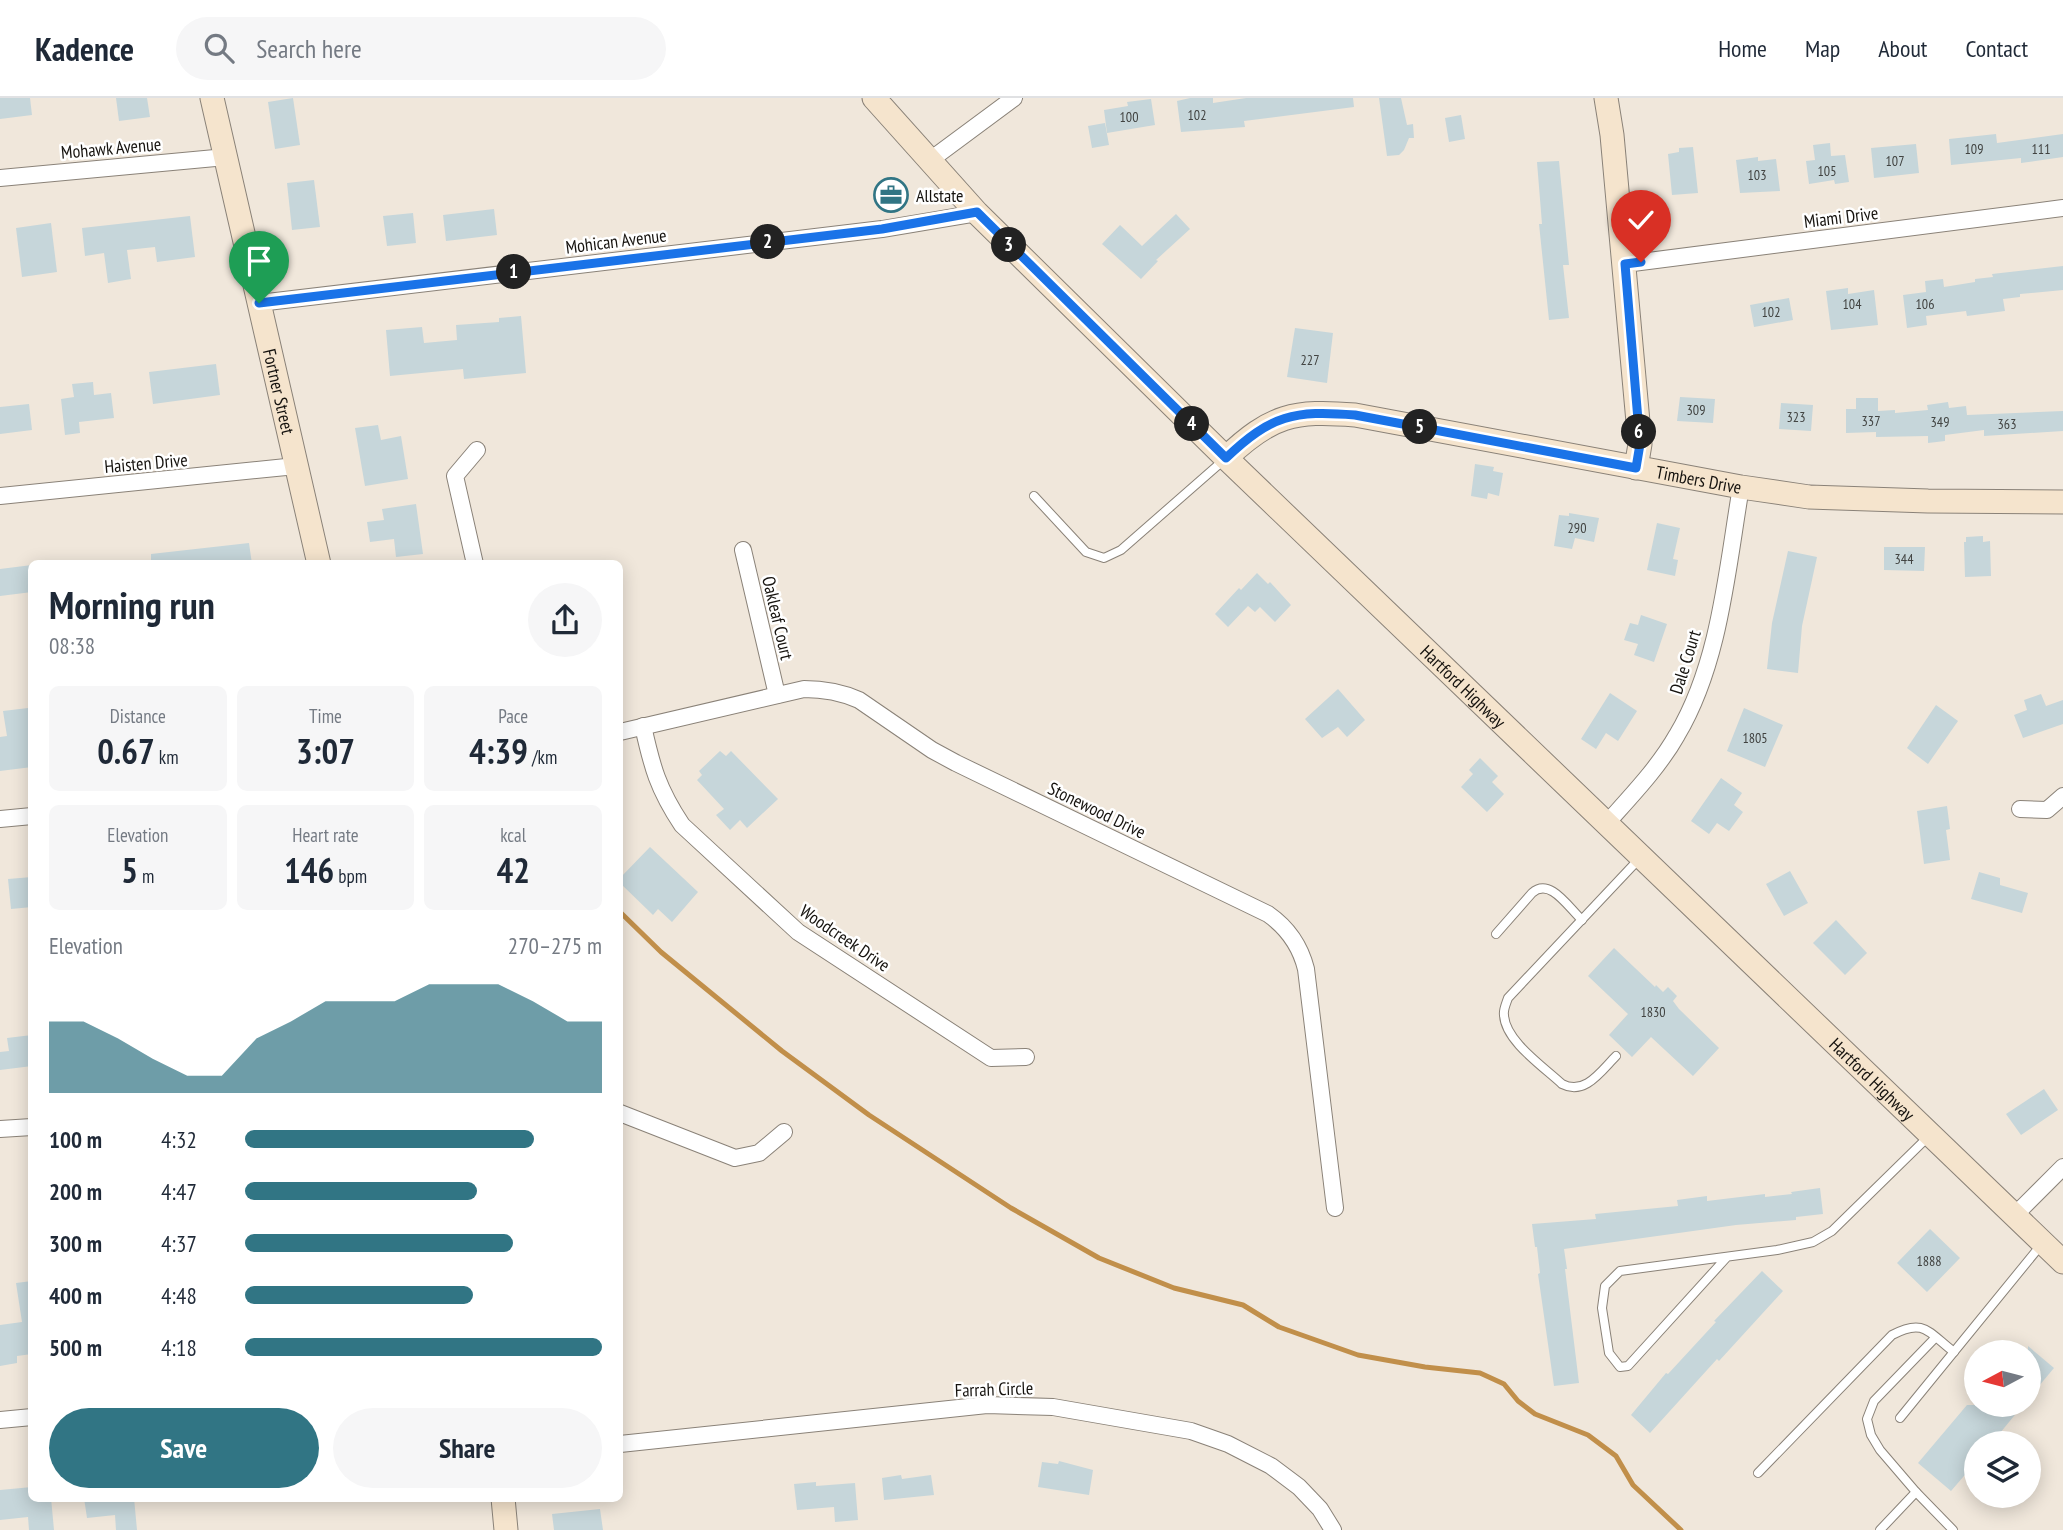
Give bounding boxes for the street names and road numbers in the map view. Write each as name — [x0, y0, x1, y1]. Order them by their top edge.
street label: Mohawk Avenue — [60, 132, 162, 164]
street label: Miami Drive — [1803, 201, 1879, 233]
street label: Mohican Avenue — [564, 223, 668, 259]
street label: Fortner Street — [258, 346, 300, 436]
street label: Haisten Drive — [103, 448, 189, 478]
street label: Timbers Drive — [1654, 460, 1743, 498]
street label: Oakleaf Court — [757, 574, 799, 662]
street label: Dale Court — [1664, 627, 1706, 697]
street label: Hartford Highway — [1416, 640, 1511, 733]
street label: Stonewood Drive — [1044, 776, 1150, 844]
street label: Woodcreek Drive — [795, 899, 895, 977]
street label: Hartford Highway — [1825, 1033, 1920, 1125]
street label: Farrah Circle — [954, 1376, 1034, 1402]

